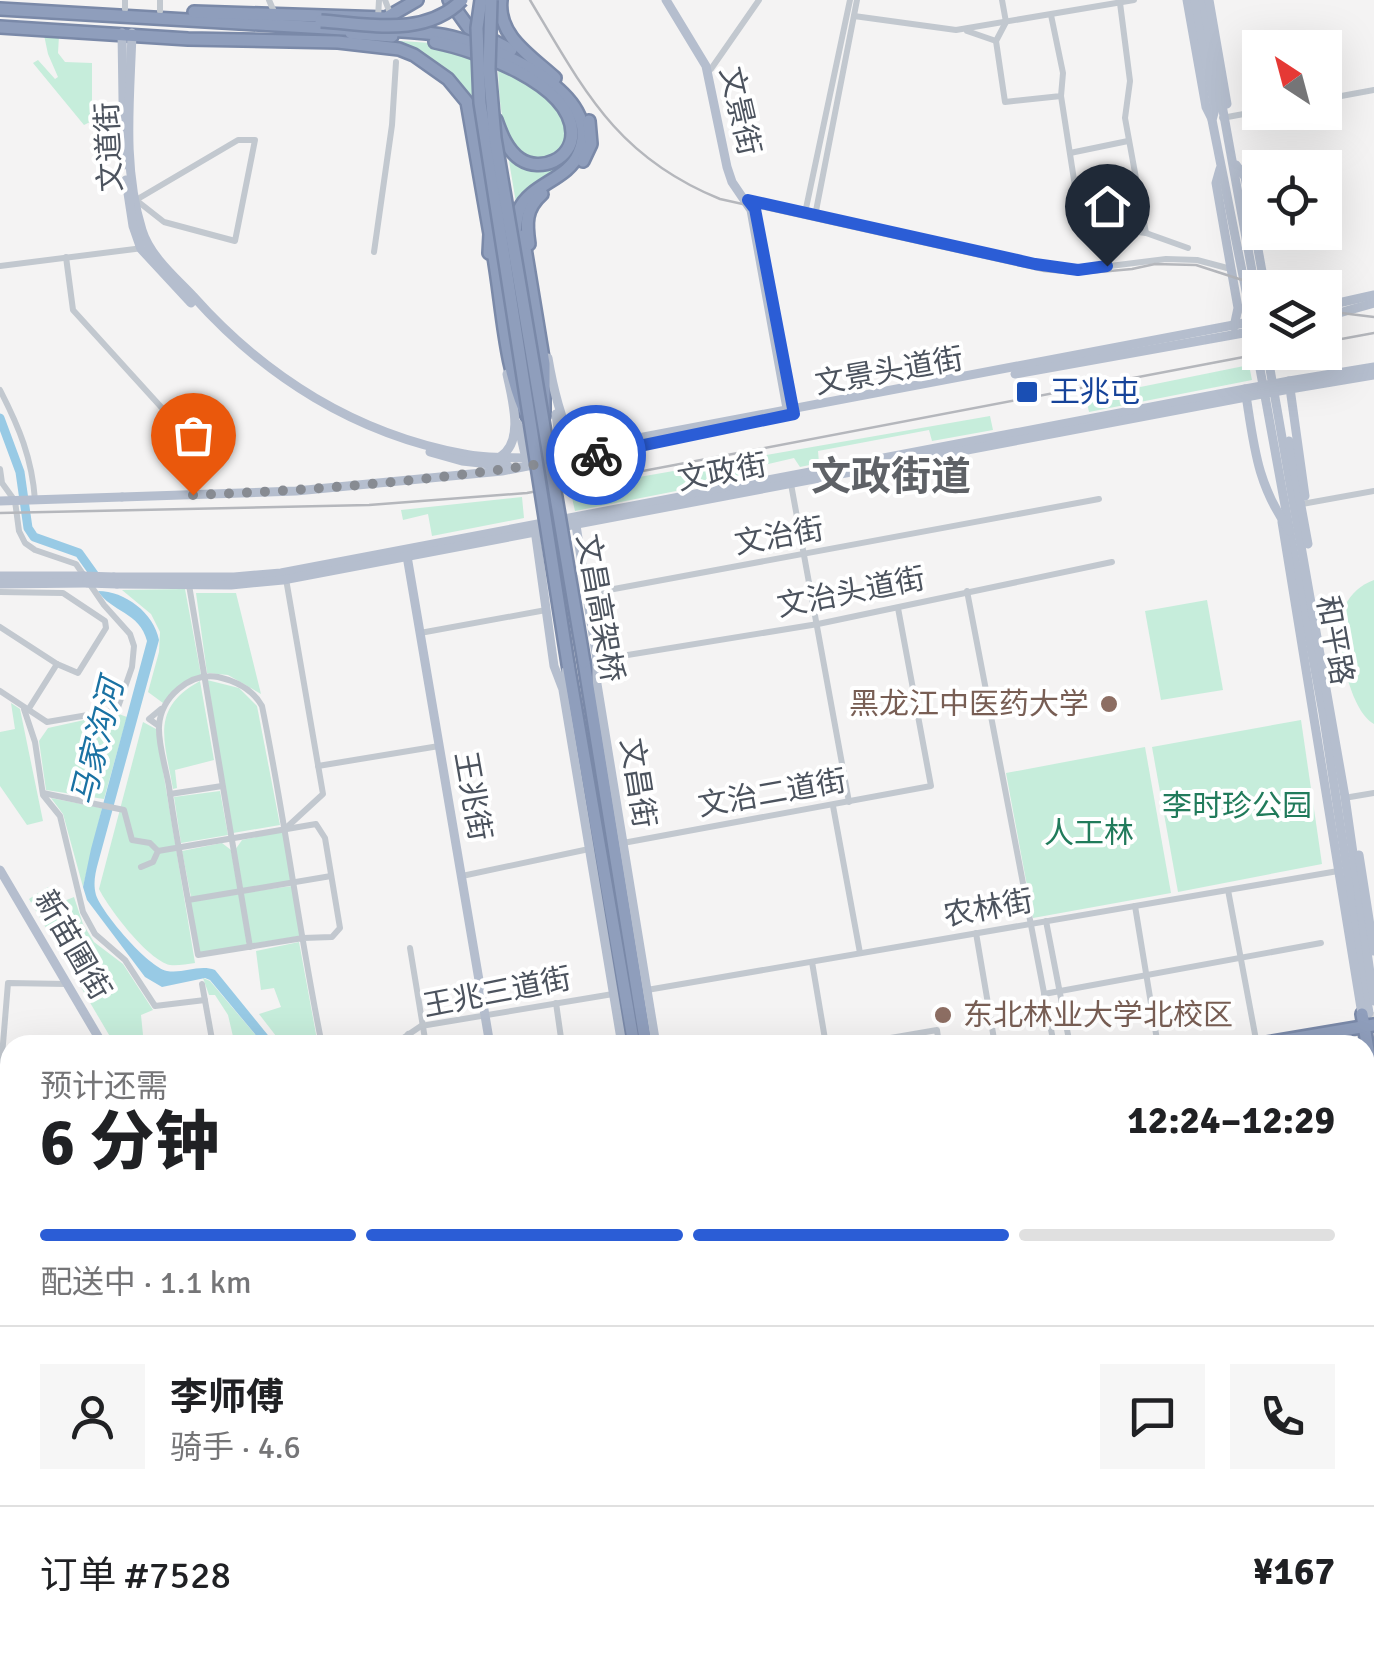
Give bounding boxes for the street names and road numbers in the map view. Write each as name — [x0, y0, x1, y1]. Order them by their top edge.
street label: 文景街 — [711, 63, 768, 159]
street label: 文道街 — [89, 101, 130, 193]
street label: 文景头道街 — [812, 340, 966, 403]
street label: 文政街 — [675, 446, 770, 499]
street label: 文治街 — [732, 510, 827, 563]
street label: 文昌高架桥 — [568, 531, 631, 685]
street label: 文治头道街 — [774, 560, 928, 625]
street label: 和平路 — [1308, 593, 1361, 688]
street label: 文昌街 — [612, 736, 663, 830]
street label: 王兆街 — [446, 749, 499, 844]
street label: 文治二道街 — [695, 762, 849, 825]
street label: 农林街 — [941, 882, 1036, 935]
street label: 新苗圃街 — [27, 884, 119, 1006]
street label: 王兆三道街 — [420, 960, 574, 1025]

